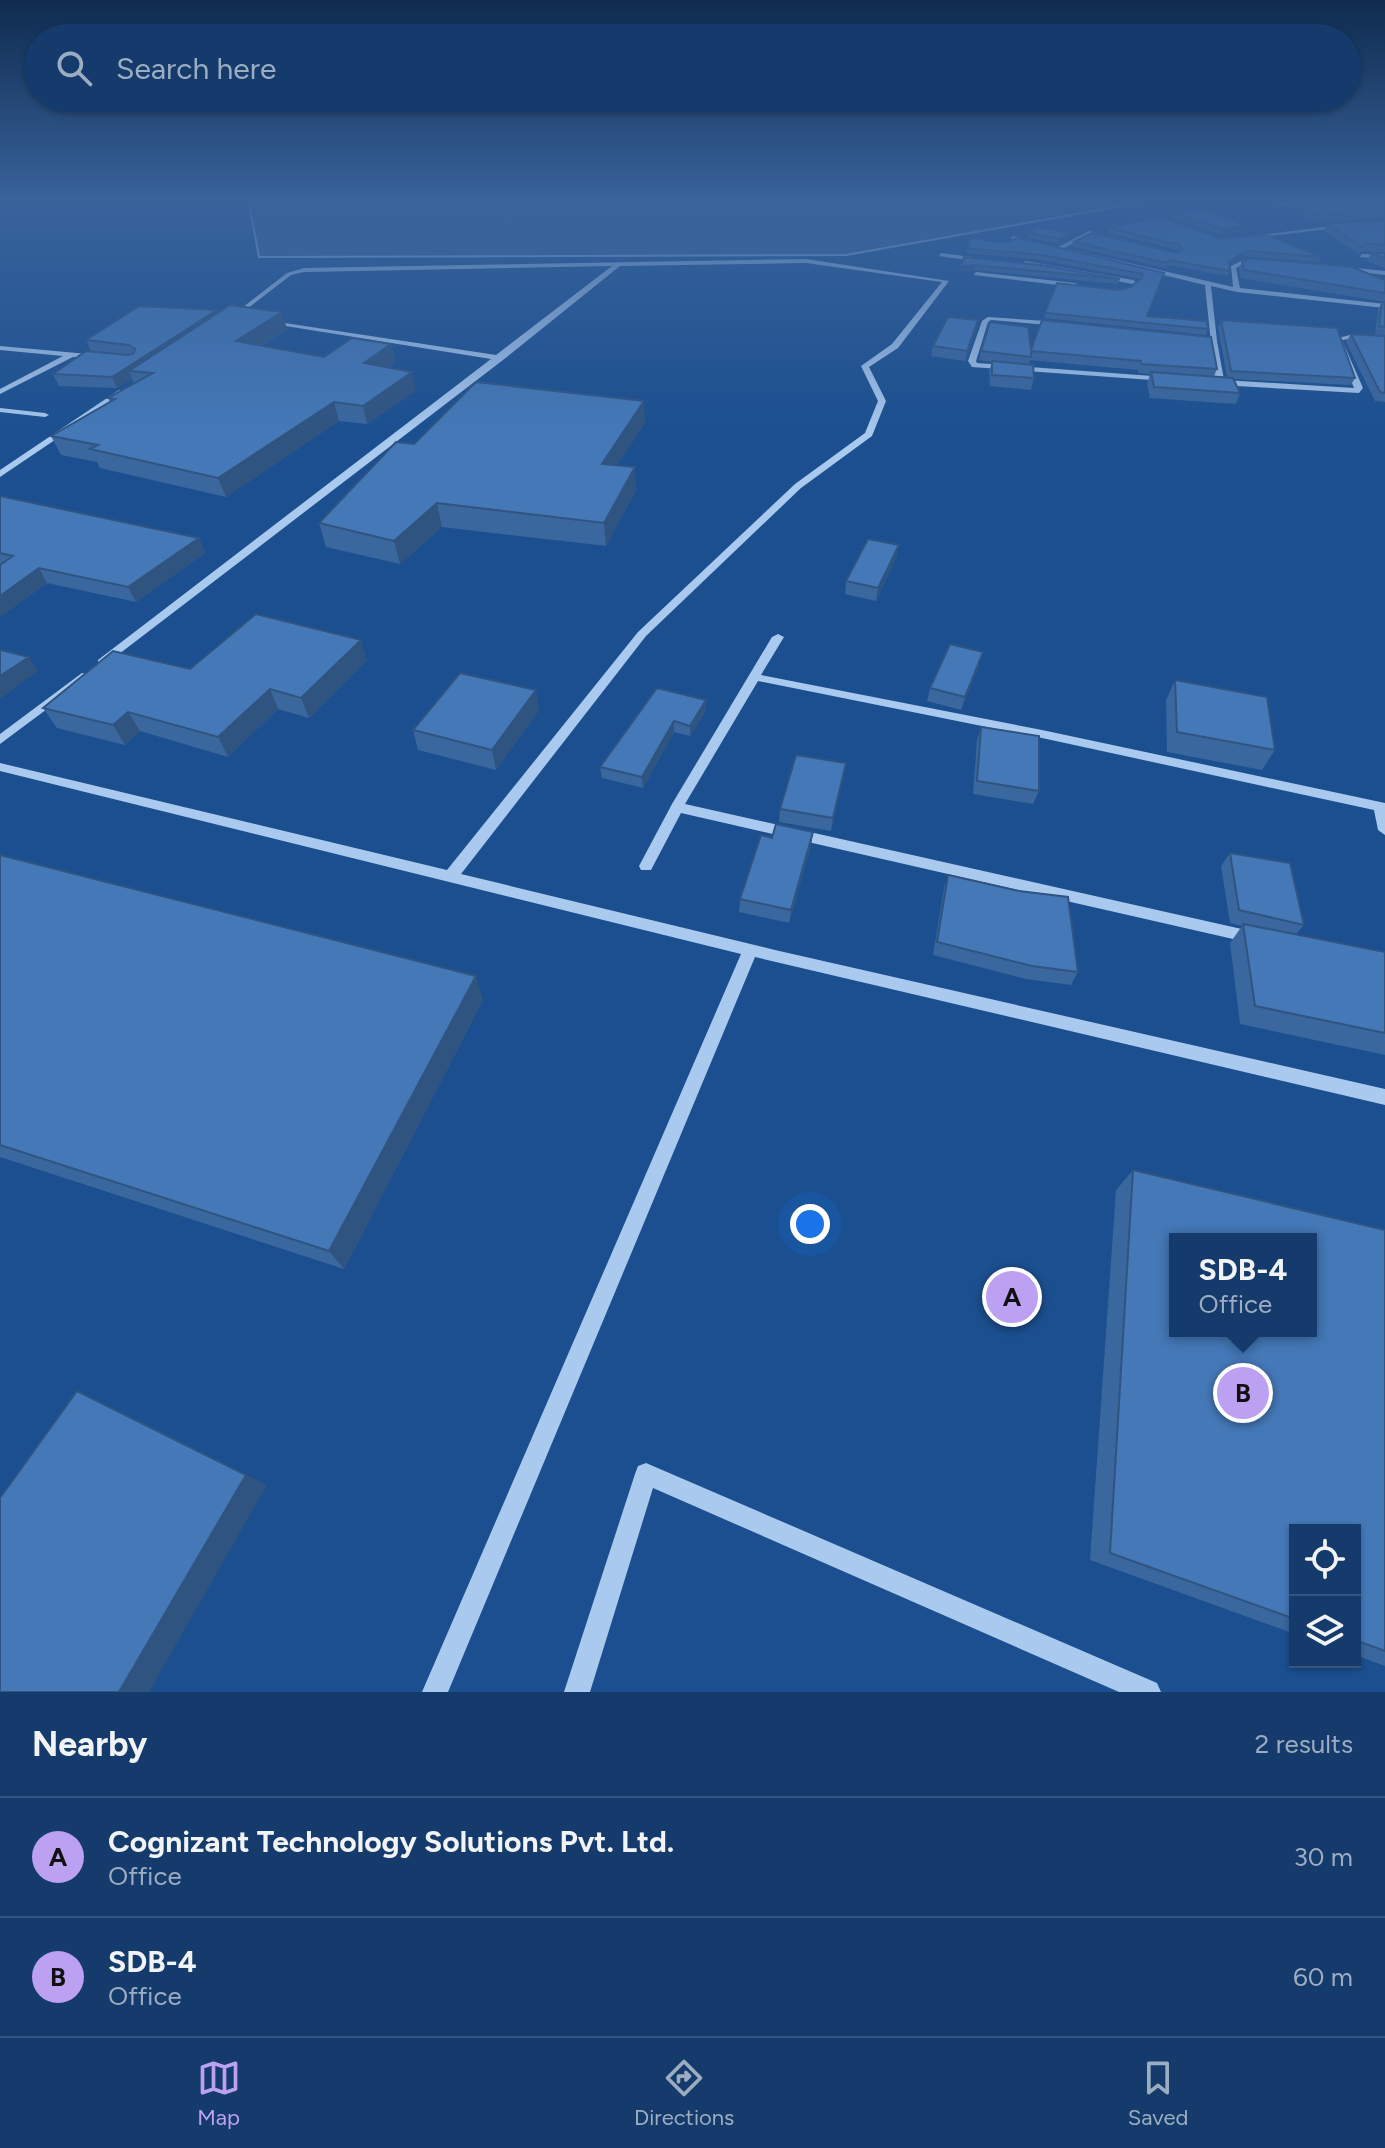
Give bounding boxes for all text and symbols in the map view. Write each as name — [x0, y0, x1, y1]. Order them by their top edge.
search box — [24, 24, 1361, 112]
icon: search — [52, 46, 96, 90]
text: Search here — [116, 50, 276, 87]
your location — [790, 1204, 830, 1244]
popup — [1169, 1233, 1317, 1337]
text: SDB-4 — [1199, 1251, 1287, 1288]
pin: A — [986, 1267, 1038, 1327]
text: Office — [1199, 1288, 1272, 1320]
pin: B — [1217, 1363, 1269, 1423]
map controls — [1289, 1524, 1361, 1668]
button: locate — [1289, 1524, 1361, 1596]
button: layers — [1289, 1596, 1361, 1668]
text: Nearby — [32, 1724, 147, 1765]
text: 2 results — [1255, 1728, 1353, 1760]
text: Cognizant Technology Solutions Pvt. Ltd. — [108, 1823, 674, 1860]
text: A — [49, 1841, 67, 1873]
text: 30 m — [1294, 1841, 1353, 1873]
text: Office — [108, 1860, 182, 1892]
text: SDB-4 — [108, 1943, 197, 1980]
text: B — [50, 1961, 66, 1993]
text: 60 m — [1293, 1961, 1353, 1993]
text: Office — [108, 1980, 182, 2012]
tab: Map — [197, 2056, 241, 2131]
tab: Directions — [634, 2056, 734, 2131]
tab: Saved — [1128, 2056, 1188, 2131]

